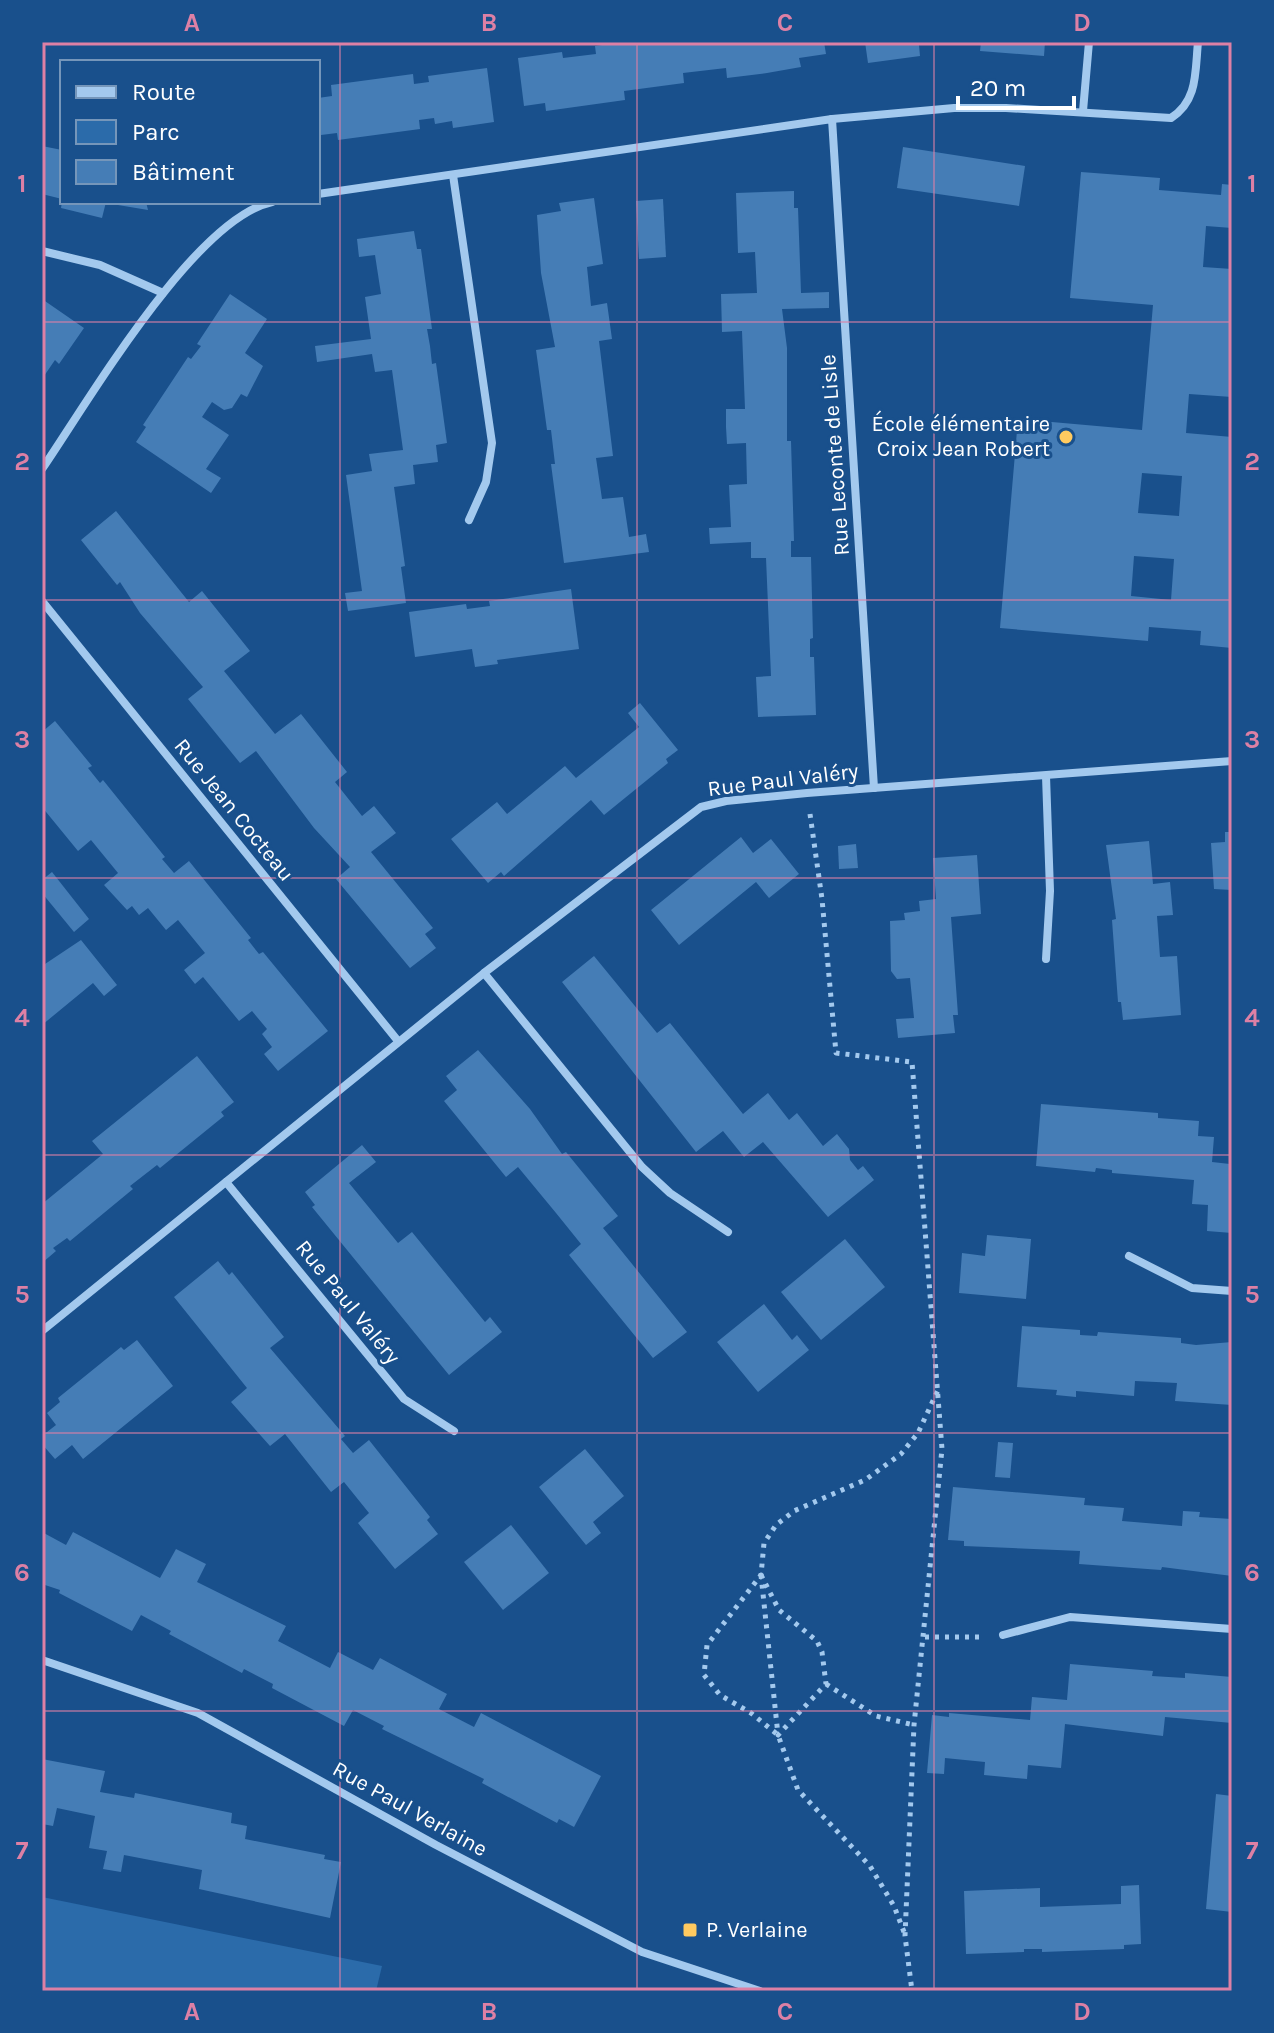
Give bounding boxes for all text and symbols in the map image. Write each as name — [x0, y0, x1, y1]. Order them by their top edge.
text: A — [184, 7, 200, 38]
text: B — [481, 7, 497, 38]
text: C — [777, 7, 793, 38]
text: D — [1073, 7, 1091, 38]
legend — [60, 60, 320, 204]
scale bar — [958, 60, 1074, 110]
text: 20 m — [970, 74, 1026, 102]
text: Route — [132, 78, 196, 106]
text: Parc — [132, 118, 180, 146]
text: Bâtiment — [132, 158, 235, 186]
text: 1 — [17, 168, 27, 199]
text: 1 — [1247, 168, 1257, 199]
street label: Rue Leconte de Lisle — [815, 353, 855, 557]
place label: École élémentaire Croix Jean Robert — [871, 410, 1050, 462]
marker: École élémentaire Croix Jean Robert — [1057, 428, 1075, 446]
text: 2 — [14, 446, 30, 477]
text: 2 — [1244, 446, 1260, 477]
text: 3 — [14, 724, 30, 755]
text: 3 — [1244, 724, 1260, 755]
street label: Rue Jean Cocteau — [169, 733, 299, 887]
street label: Rue Paul Valéry — [706, 758, 860, 802]
text: 4 — [14, 1002, 30, 1033]
text: 4 — [1244, 1002, 1260, 1033]
street label: Rue Paul Valéry — [290, 1235, 406, 1369]
text: 5 — [14, 1279, 30, 1310]
text: 5 — [1244, 1279, 1260, 1310]
text: 6 — [14, 1557, 30, 1588]
text: 6 — [1244, 1557, 1260, 1588]
street label: Rue Paul Verlaine — [328, 1756, 492, 1862]
text: 7 — [16, 1835, 29, 1866]
text: 7 — [1246, 1835, 1259, 1866]
place label: P. Verlaine — [706, 1917, 808, 1943]
marker: P. Verlaine — [681, 1921, 699, 1939]
text: A — [184, 1996, 200, 2027]
text: B — [481, 1996, 497, 2027]
text: C — [777, 1996, 793, 2027]
text: D — [1073, 1996, 1091, 2027]

